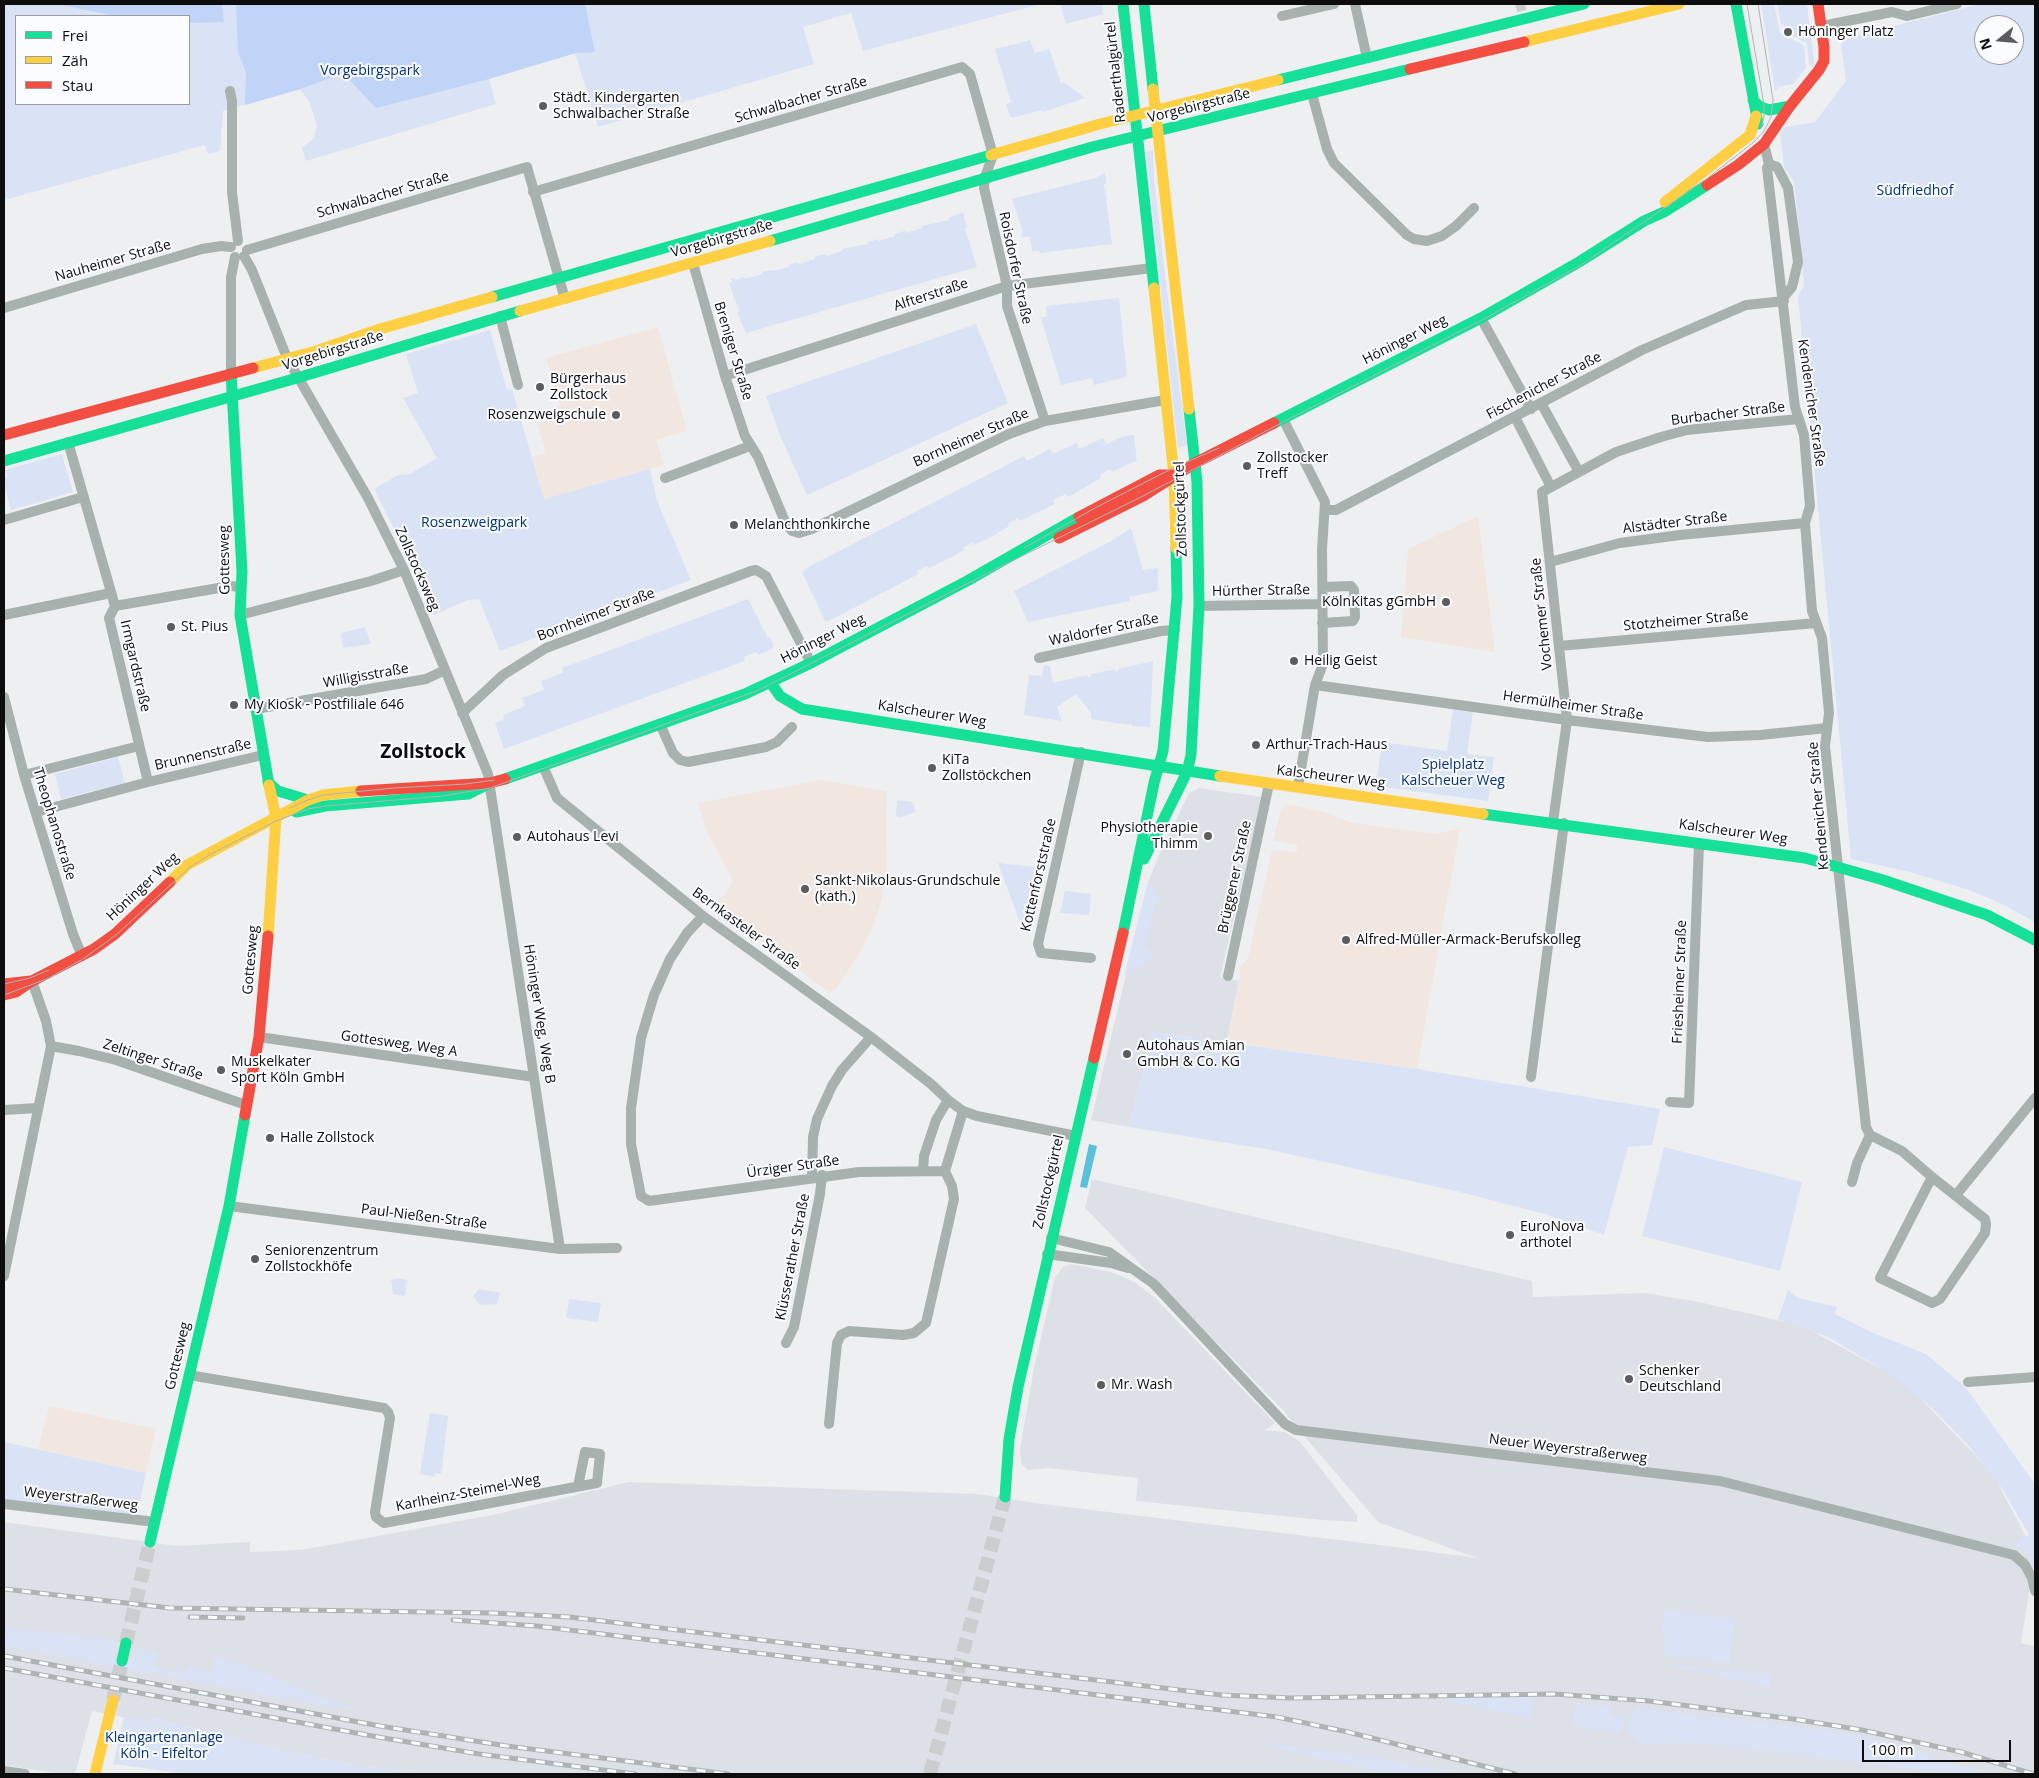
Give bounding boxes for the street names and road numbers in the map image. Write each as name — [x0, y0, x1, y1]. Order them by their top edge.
street label: Raderthalgürtel — [1102, 21, 1130, 123]
street label: Schwalbacher Straße — [733, 73, 869, 127]
street label: Vorgebirgstraße — [1146, 85, 1252, 127]
street label: Schwalbacher Straße — [315, 168, 451, 222]
street label: Roisdorfer Straße — [995, 210, 1035, 326]
street label: Vorgebirgstraße — [669, 216, 775, 262]
street label: Nauheimer Straße — [53, 236, 173, 286]
street label: Alfterstraße — [892, 275, 970, 315]
street label: Breniger Straße — [710, 300, 756, 402]
street label: Höninger Weg — [1360, 311, 1450, 369]
street label: Vorgebirgstraße — [280, 328, 386, 374]
street label: Kendenicher Straße — [1794, 338, 1828, 468]
street label: Fischenicher Straße — [1484, 349, 1604, 423]
street label: Burbacher Straße — [1670, 399, 1786, 429]
street label: Bornheimer Straße — [911, 405, 1031, 471]
street label: Zollstockgürtel — [1171, 461, 1191, 557]
street label: Alstädter Straße — [1622, 508, 1728, 538]
street label: Zollstocksweg — [391, 524, 443, 614]
street label: Gottesweg — [216, 525, 234, 595]
street label: Vochemer Straße — [1528, 557, 1556, 671]
street label: Hürther Straße — [1212, 582, 1310, 600]
street label: Bornheimer Straße — [535, 585, 657, 645]
street label: Stotzheimer Straße — [1623, 607, 1749, 635]
street label: Höninger Weg — [778, 610, 868, 668]
street label: Waldorfer Straße — [1048, 610, 1160, 650]
street label: Irmgardstraße — [116, 618, 154, 714]
street label: Willigisstraße — [322, 660, 410, 692]
street label: Hermülheimer Straße — [1502, 688, 1644, 724]
street label: Kalscheurer Weg — [877, 697, 987, 731]
street label: Brunnenstraße — [153, 736, 253, 774]
street label: Kendenicher Straße — [1805, 741, 1833, 871]
street label: Kalscheurer Weg — [1276, 762, 1386, 792]
street label: Theophanostraße — [29, 766, 79, 882]
street label: Kalscheurer Weg — [1678, 816, 1788, 848]
street label: Kottenforststraße — [1018, 817, 1060, 933]
street label: Brüggener Straße — [1215, 819, 1255, 935]
street label: Höninger Weg — [103, 849, 183, 925]
street label: Bernkasteler Straße — [689, 884, 803, 974]
street label: Friesheimer Straße — [1669, 920, 1691, 1044]
street label: Gottesweg — [240, 925, 262, 995]
street label: Höninger Weg, Weg B — [520, 943, 558, 1085]
street label: Gottesweg, Weg A — [340, 1028, 458, 1060]
street label: Zeltinger Straße — [101, 1036, 205, 1084]
street label: Zollstockgürtel — [1030, 1133, 1068, 1231]
street label: Ürziger Straße — [745, 1152, 841, 1182]
street label: Klüsserather Straße — [772, 1192, 814, 1322]
street label: Paul-Nießen-Straße — [360, 1201, 488, 1233]
street label: Gottesweg — [162, 1320, 194, 1392]
street label: Neuer Weyerstraßerweg — [1488, 1431, 1648, 1467]
street label: Karlheinz-Steimel-Weg — [394, 1471, 542, 1515]
street label: Weyerstraßerweg — [23, 1484, 139, 1514]

